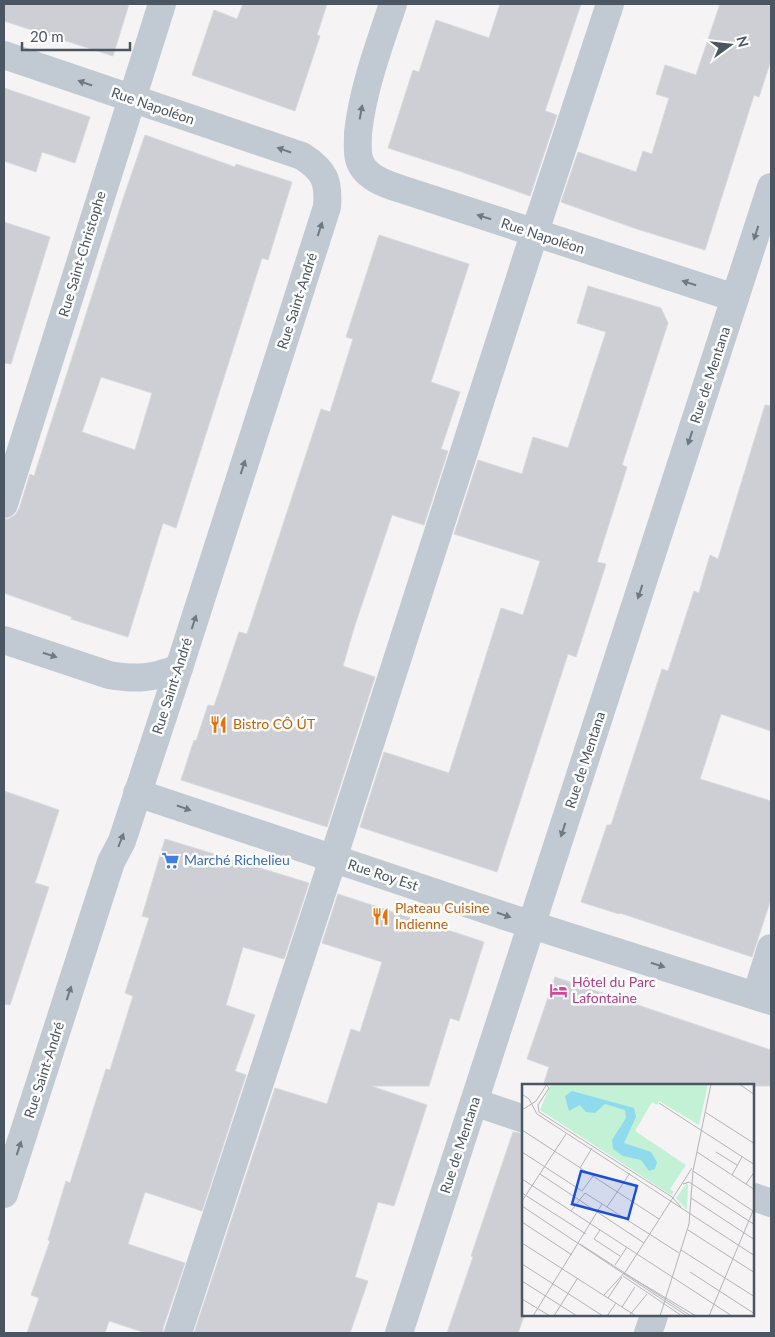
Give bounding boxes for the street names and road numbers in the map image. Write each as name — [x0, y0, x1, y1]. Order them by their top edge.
street label: Rue Napoléon — [109, 83, 197, 128]
street label: Rue Saint-Christophe — [54, 189, 109, 319]
street label: Rue Napoléon — [499, 214, 587, 257]
street label: Rue Saint-André — [273, 251, 320, 351]
street label: Rue de Mentana — [686, 324, 733, 425]
street label: Rue Saint-André — [148, 636, 195, 736]
street label: Rue de Mentana — [561, 709, 608, 810]
street label: Rue Roy Est — [346, 855, 420, 894]
street label: Rue Saint-André — [20, 1020, 67, 1120]
street label: Rue de Mentana — [436, 1094, 483, 1195]

